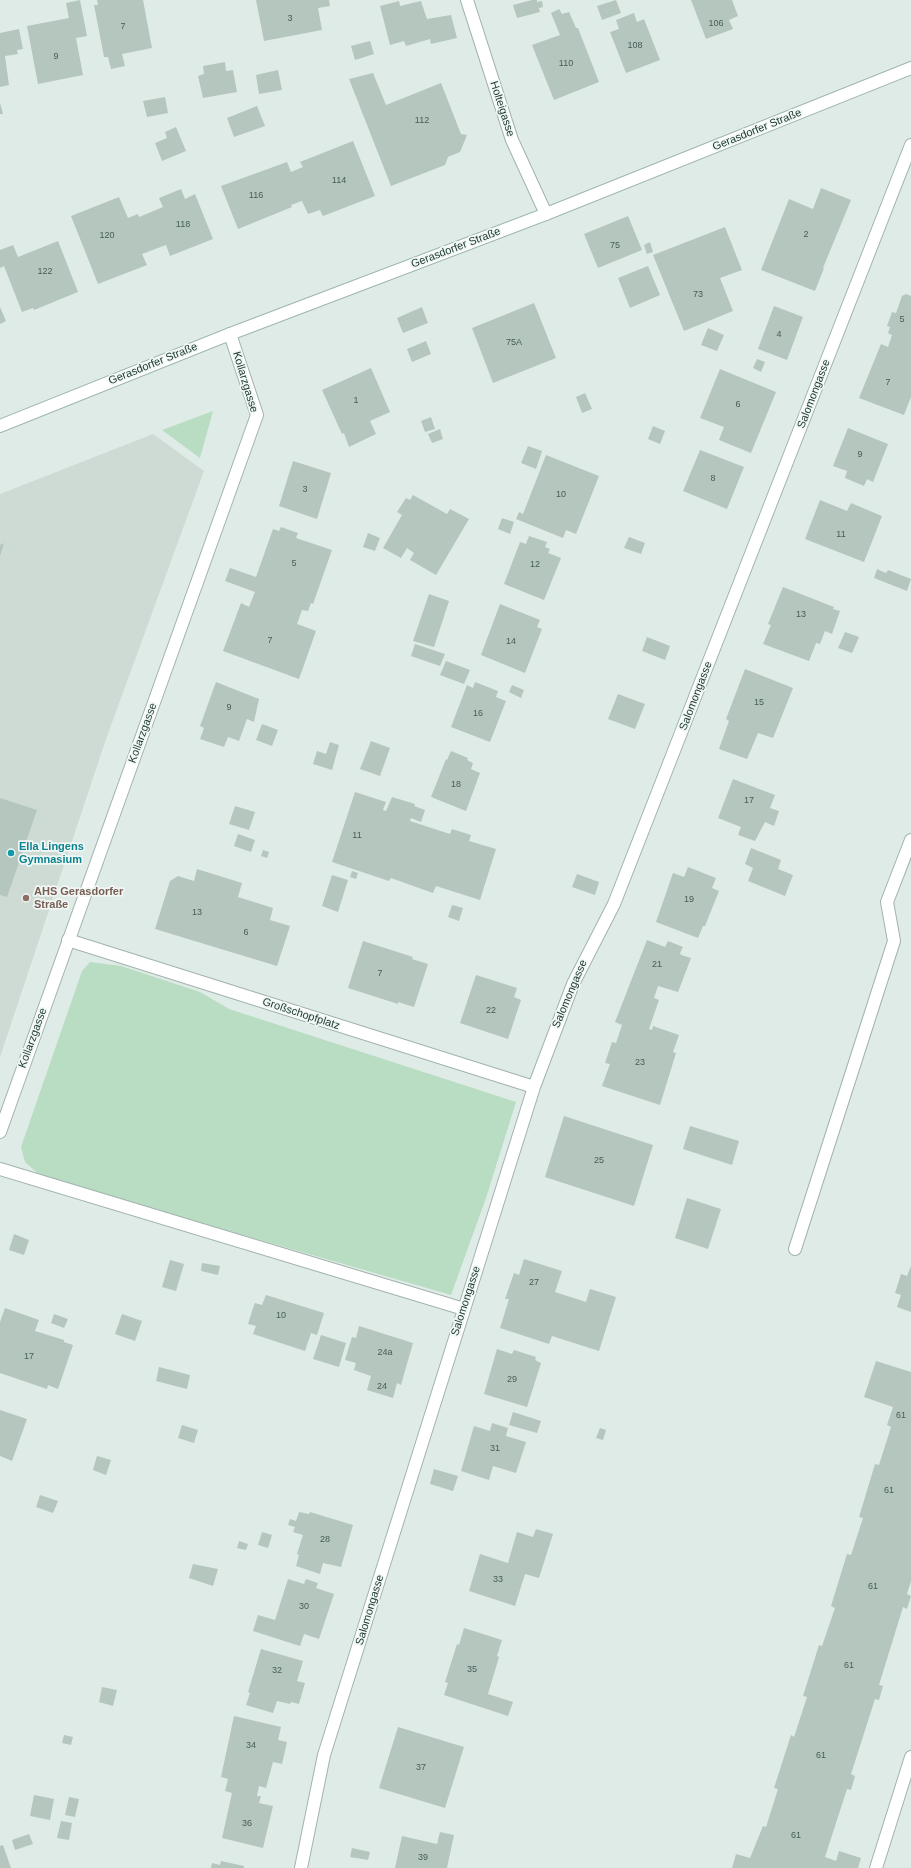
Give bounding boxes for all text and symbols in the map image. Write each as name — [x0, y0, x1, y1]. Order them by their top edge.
house number: 3 — [287, 14, 293, 24]
house number: 106 — [708, 19, 724, 29]
house number: 7 — [120, 22, 126, 32]
house number: 108 — [627, 41, 643, 51]
house number: 9 — [53, 52, 59, 62]
house number: 110 — [559, 59, 573, 69]
street label: Holteigasse — [487, 80, 517, 138]
street label: Gerasdorfer Straße — [711, 106, 803, 154]
house number: 112 — [415, 116, 429, 126]
house number: 114 — [332, 176, 346, 186]
house number: 116 — [249, 191, 263, 201]
house number: 118 — [176, 220, 190, 230]
street label: Gerasdorfer Straße — [409, 225, 503, 271]
house number: 2 — [803, 230, 809, 240]
house number: 120 — [99, 231, 115, 241]
house number: 75 — [610, 241, 620, 251]
house number: 122 — [37, 267, 53, 277]
house number: 73 — [693, 290, 703, 300]
house number: 5 — [899, 315, 905, 325]
house number: 4 — [776, 330, 782, 340]
house number: 75A — [506, 338, 522, 348]
street label: Gerasdorfer Straße — [107, 340, 199, 388]
street label: Kollarzgasse — [229, 350, 261, 414]
street label: Salomongasse — [795, 358, 833, 430]
house number: 7 — [885, 378, 891, 388]
house number: 1 — [353, 396, 359, 406]
house number: 6 — [735, 400, 741, 410]
house number: 9 — [857, 450, 863, 460]
house number: 8 — [710, 474, 716, 484]
house number: 3 — [302, 485, 308, 495]
house number: 10 — [556, 490, 566, 500]
house number: 11 — [836, 530, 846, 540]
house number: 5 — [291, 559, 297, 569]
house number: 12 — [530, 560, 540, 570]
house number: 13 — [796, 610, 806, 620]
house number: 7 — [267, 636, 273, 646]
house number: 14 — [506, 637, 516, 647]
street label: Salomongasse — [677, 660, 715, 732]
house number: 15 — [754, 698, 764, 708]
street label: Kollarzgasse — [126, 701, 160, 765]
house number: 9 — [226, 703, 232, 713]
house number: 16 — [473, 709, 483, 719]
house number: 18 — [451, 780, 461, 790]
house number: 17 — [744, 796, 754, 806]
house number: 11 — [352, 831, 362, 841]
place label: Ella Lingens Gymnasium — [19, 840, 84, 866]
marker: Ella Lingens Gymnasium — [6, 848, 16, 858]
place label: AHS Gerasdorfer Straße — [34, 885, 123, 911]
marker: AHS Gerasdorfer Straße — [21, 893, 31, 903]
house number: 19 — [684, 895, 694, 905]
house number: 13 — [192, 908, 202, 918]
house number: 6 — [243, 928, 249, 938]
street label: Salomongasse — [550, 958, 590, 1030]
house number: 21 — [652, 960, 662, 970]
house number: 7 — [377, 969, 383, 979]
street label: Großschopfplatz — [261, 995, 341, 1033]
street label: Kollarzgasse — [16, 1006, 50, 1070]
house number: 22 — [486, 1006, 496, 1016]
house number: 23 — [635, 1058, 645, 1068]
house number: 25 — [594, 1156, 604, 1166]
street label: Salomongasse — [448, 1264, 484, 1338]
house number: 27 — [529, 1278, 539, 1288]
house number: 10 — [276, 1311, 286, 1321]
house number: 24a — [377, 1348, 393, 1358]
house number: 17 — [24, 1352, 34, 1362]
house number: 29 — [507, 1375, 517, 1385]
house number: 24 — [377, 1382, 387, 1392]
house number: 61 — [896, 1411, 906, 1421]
house number: 31 — [490, 1444, 500, 1454]
house number: 61 — [884, 1486, 894, 1496]
house number: 28 — [320, 1535, 330, 1545]
street label: Salomongasse — [353, 1573, 387, 1647]
house number: 33 — [493, 1575, 503, 1585]
house number: 61 — [868, 1582, 878, 1592]
house number: 30 — [299, 1602, 309, 1612]
house number: 61 — [844, 1661, 854, 1671]
house number: 35 — [467, 1665, 477, 1675]
house number: 32 — [272, 1666, 282, 1676]
house number: 34 — [246, 1741, 256, 1751]
house number: 61 — [816, 1751, 826, 1761]
house number: 37 — [416, 1763, 426, 1773]
house number: 36 — [242, 1819, 252, 1829]
house number: 61 — [791, 1831, 801, 1841]
house number: 39 — [418, 1853, 428, 1863]

